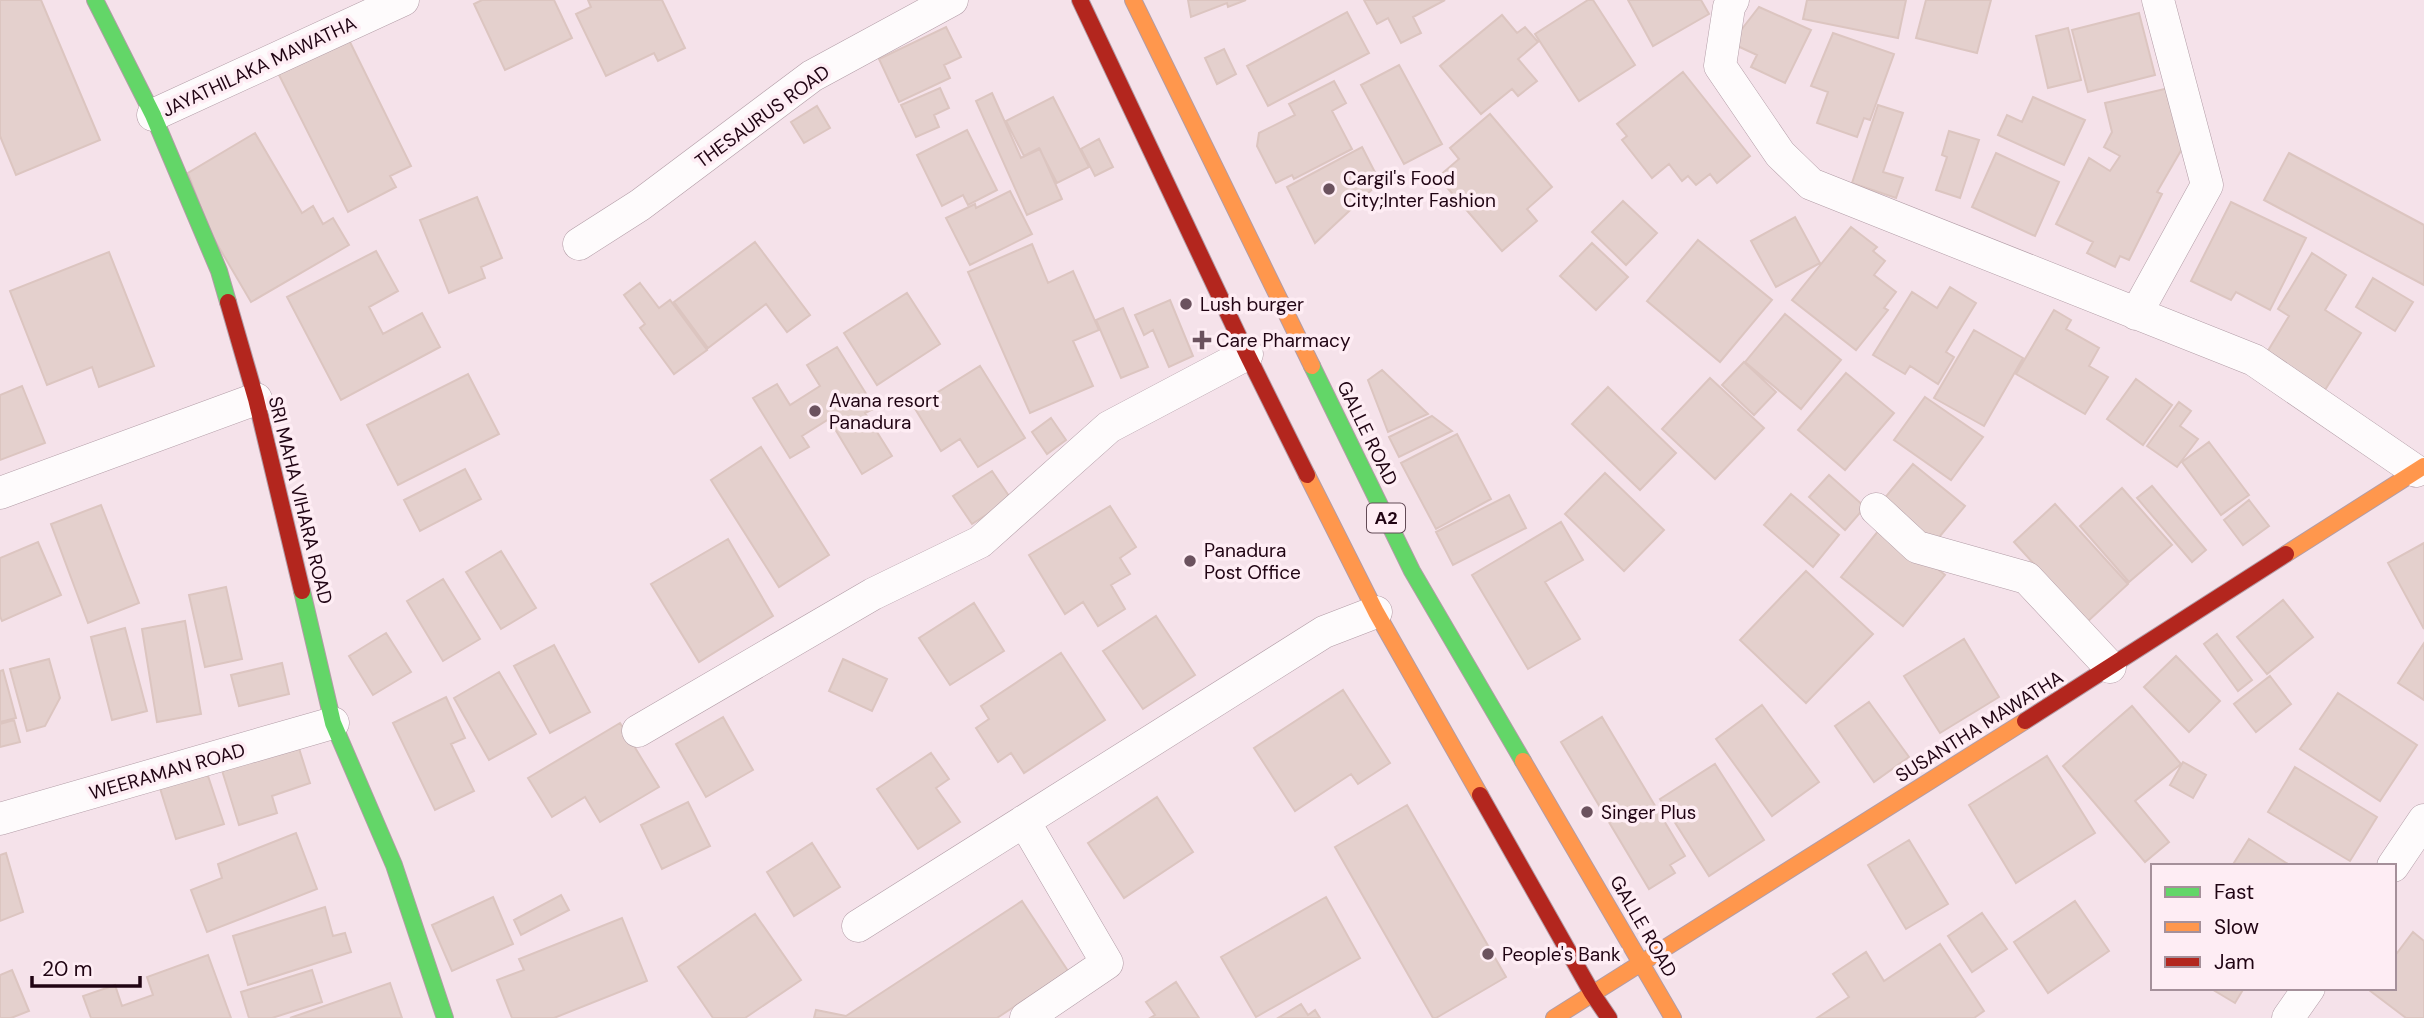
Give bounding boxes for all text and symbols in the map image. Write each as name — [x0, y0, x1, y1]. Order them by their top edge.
street label: JAYATHILAKA MAWATHA — [158, 10, 361, 123]
street label: THESAURUS ROAD — [690, 59, 835, 174]
place label: Cargil's Food City;Inter Fashion — [1343, 166, 1496, 213]
marker: Cargil's Food City;Inter Fashion — [1321, 181, 1337, 197]
place label: Lush burger — [1200, 292, 1304, 317]
marker: Lush burger — [1178, 296, 1194, 312]
place label: Care Pharmacy — [1216, 328, 1351, 353]
marker: Care Pharmacy — [1194, 332, 1210, 348]
street label: GALLE ROAD — [1331, 377, 1404, 490]
place label: Avana resort Panadura — [829, 388, 940, 435]
street label: SRI MAHA VIHARA ROAD — [263, 394, 338, 607]
marker: Avana resort Panadura — [807, 403, 823, 419]
road number: A2 — [1367, 504, 1405, 532]
place label: Panadura Post Office — [1204, 538, 1301, 585]
marker: Panadura Post Office — [1182, 553, 1198, 569]
street label: SUSANTHA MAWATHA — [1891, 664, 2068, 788]
street label: WEERAMAN ROAD — [86, 737, 248, 806]
place label: Singer Plus — [1601, 800, 1696, 825]
marker: Singer Plus — [1579, 804, 1595, 820]
legend — [2151, 864, 2396, 990]
street label: GALLE ROAD — [1604, 871, 1683, 982]
text: Fast — [2214, 878, 2254, 906]
text: Slow — [2214, 913, 2259, 941]
place label: People's Bank — [1502, 942, 1621, 967]
scale bar — [32, 944, 140, 988]
marker: People's Bank — [1480, 946, 1496, 962]
text: Jam — [2214, 948, 2255, 976]
text: 20 m — [42, 955, 93, 983]

